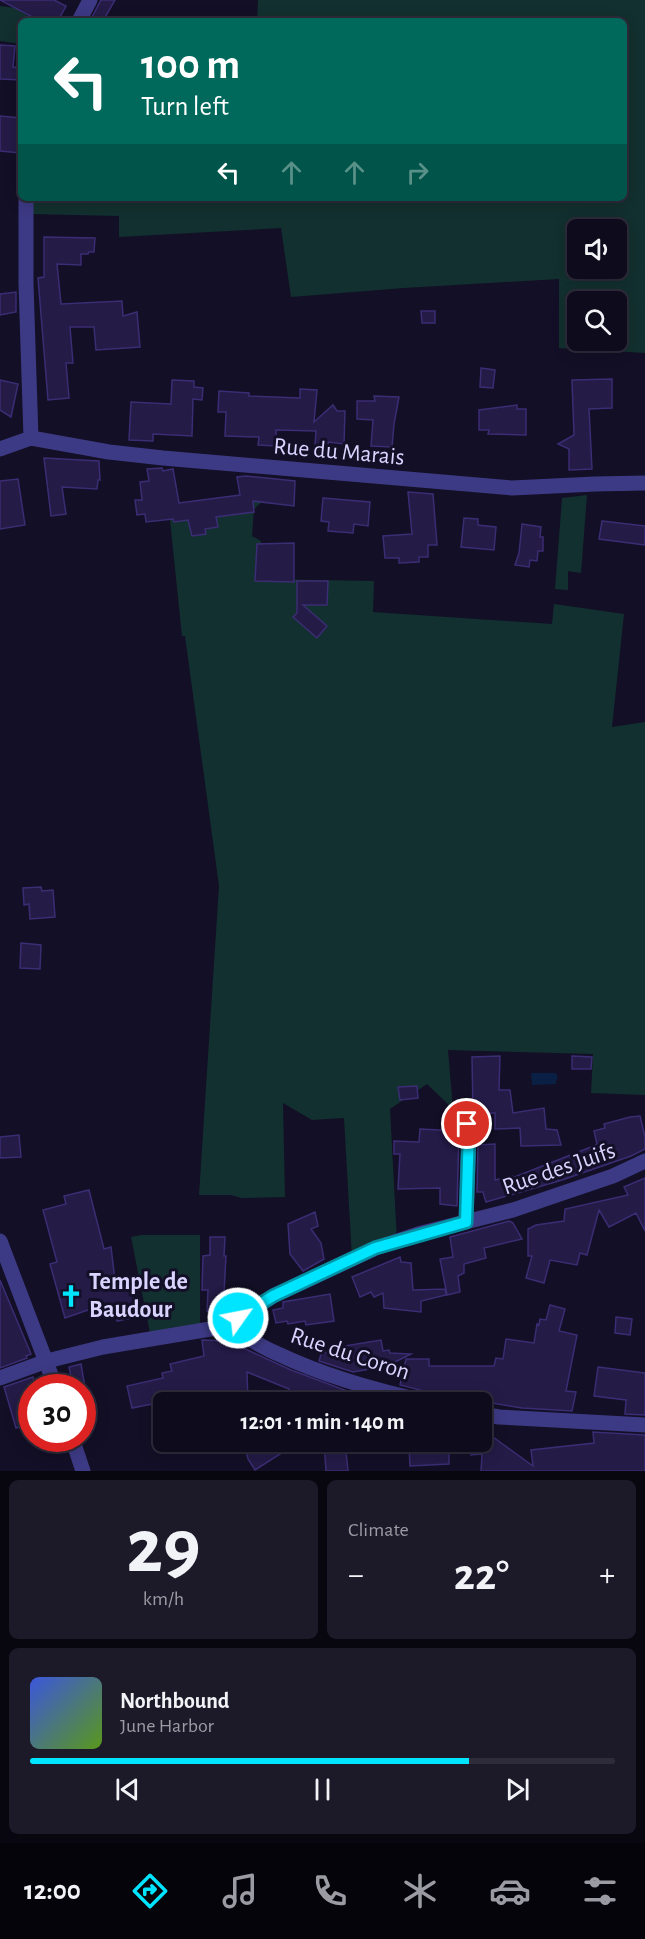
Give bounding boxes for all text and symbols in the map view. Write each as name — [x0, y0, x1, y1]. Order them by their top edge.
icon: left — [42, 42, 120, 120]
text: 100 m — [141, 44, 240, 86]
text: Turn left — [141, 93, 229, 120]
icon: left — [212, 156, 245, 189]
icon: ahead — [275, 156, 308, 189]
icon: ahead — [338, 156, 371, 189]
icon: right — [401, 156, 434, 189]
map controls — [567, 219, 627, 351]
button: sound — [567, 219, 627, 279]
button: search — [567, 291, 627, 351]
street label: Rue du Marais — [272, 434, 406, 470]
pin — [441, 1098, 492, 1149]
icon: arrive — [450, 1107, 483, 1140]
street label: Rue des Juifs — [499, 1138, 619, 1200]
place label: Temple de Baudour — [89, 1270, 188, 1322]
church icon: Temple de Baudour — [58, 1283, 84, 1309]
position arrow — [206, 1286, 270, 1350]
street label: Rue du Coron — [287, 1323, 413, 1385]
speed limit sign: 30 — [18, 1374, 96, 1452]
text: 12:01 · 1 min · 140 m — [241, 1411, 404, 1433]
text: 29 — [126, 1509, 201, 1587]
text: Climate — [348, 1520, 409, 1540]
text: 22° — [454, 1553, 509, 1598]
text: − — [348, 1559, 364, 1592]
text: + — [599, 1559, 615, 1592]
text: km/h — [143, 1589, 184, 1609]
text: Northbound — [120, 1690, 229, 1712]
text: June Harbor — [120, 1716, 214, 1736]
icon: previous — [111, 1773, 144, 1806]
icon: pause — [306, 1773, 339, 1806]
icon: next — [501, 1773, 534, 1806]
icon: directions — [129, 1870, 171, 1912]
icon: music — [219, 1870, 261, 1912]
icon: phone — [309, 1870, 351, 1912]
icon: climate — [399, 1870, 441, 1912]
icon: car — [489, 1870, 531, 1912]
icon: filters — [579, 1870, 621, 1912]
text: 12:00 — [24, 1877, 81, 1904]

